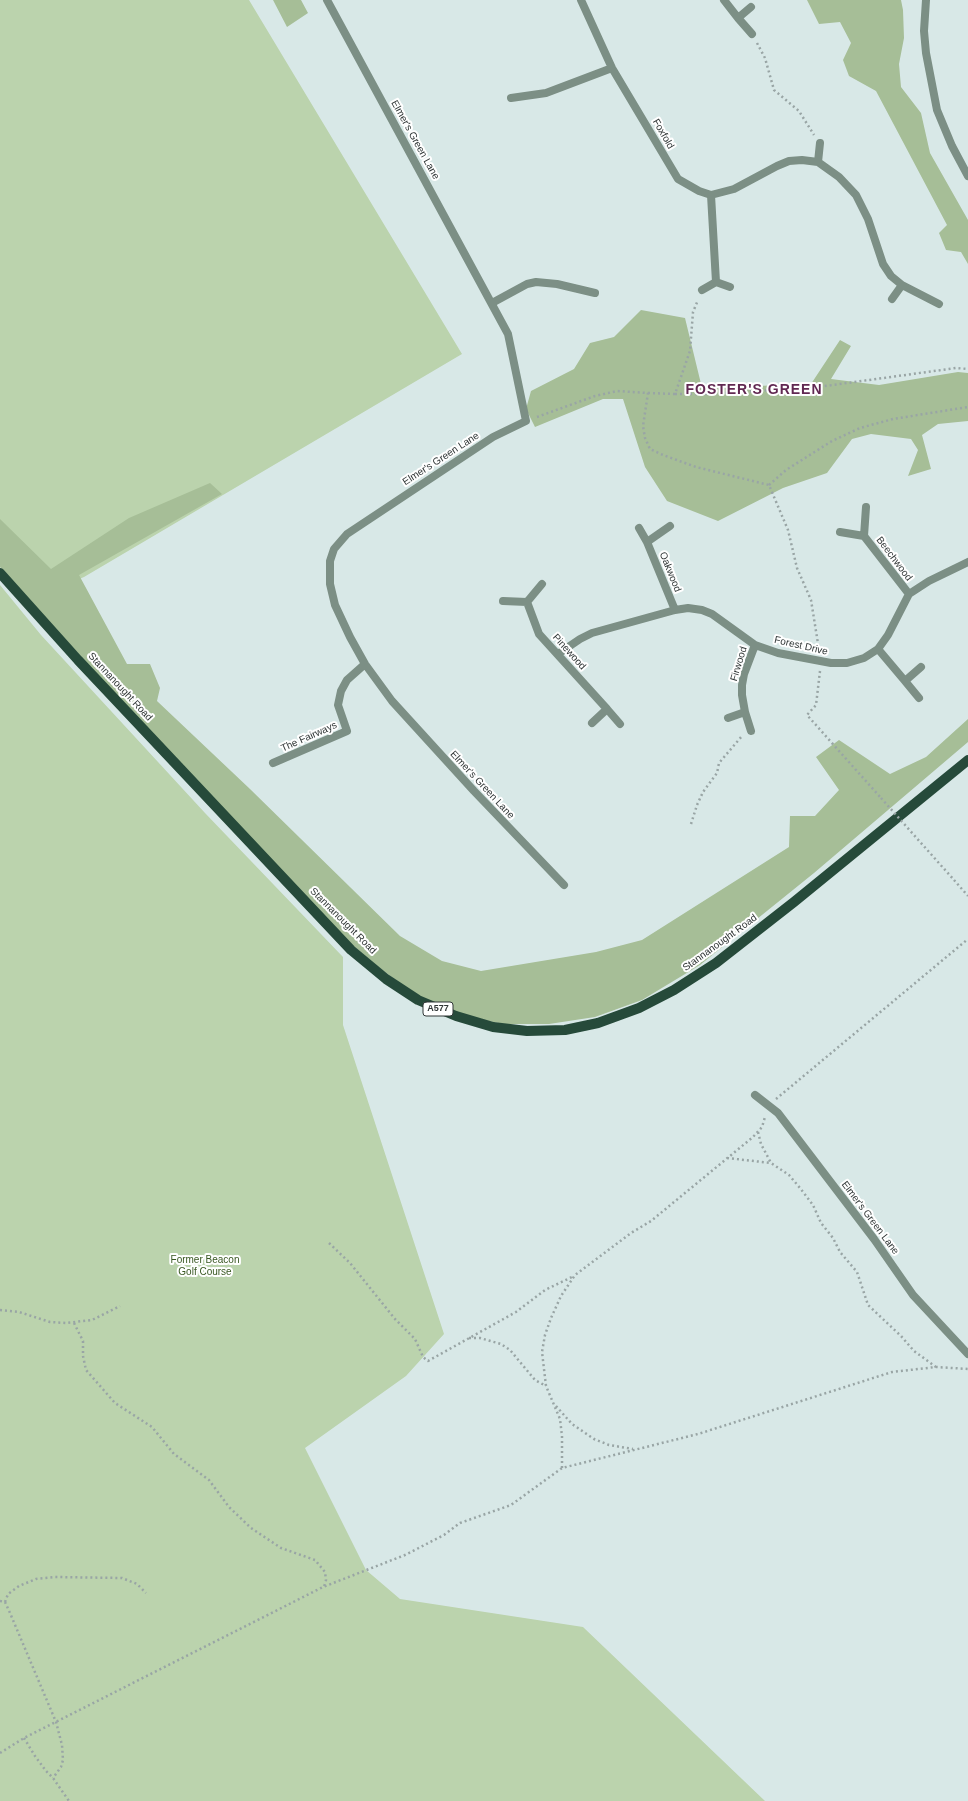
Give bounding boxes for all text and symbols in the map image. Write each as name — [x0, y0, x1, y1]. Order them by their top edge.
street label: Elmer's Green Lane — [388, 98, 442, 182]
street label: Foxfold — [650, 117, 676, 151]
district label: FOSTER'S GREEN — [685, 382, 823, 398]
street label: Elmer's Green Lane — [401, 430, 481, 488]
street label: Beechwood — [873, 535, 915, 583]
street label: Oakwood — [657, 550, 683, 594]
street label: Pinewood — [550, 632, 588, 672]
street label: Forest Drive — [773, 634, 829, 658]
street label: Firwood — [728, 645, 750, 683]
street label: Stannanought Road — [85, 650, 155, 724]
street label: The Fairways — [279, 719, 339, 755]
street label: Elmer's Green Lane — [447, 749, 517, 821]
street label: Stannanought Road — [307, 885, 379, 957]
street label: Stannanought Road — [680, 912, 760, 974]
road number: A577 — [423, 1002, 453, 1016]
street label: Elmer's Green Lane — [839, 1179, 901, 1257]
park label: Former Beacon Golf Course — [171, 1254, 239, 1278]

